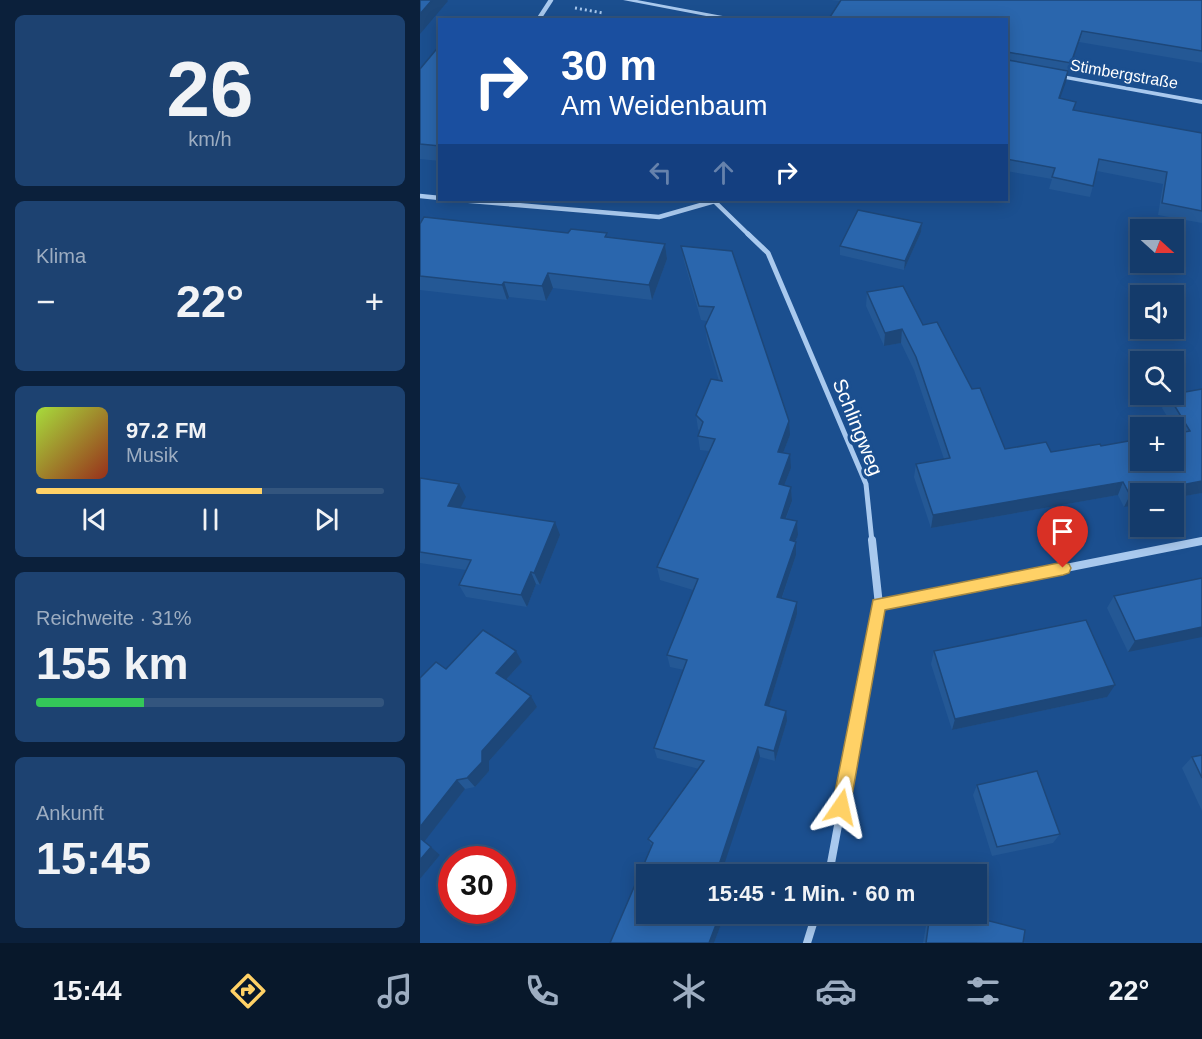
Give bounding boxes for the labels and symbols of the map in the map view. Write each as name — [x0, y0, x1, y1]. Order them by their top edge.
street label: Stimbergstraße — [1069, 56, 1179, 92]
north arrow — [1130, 219, 1184, 273]
street label: Schlingweg — [829, 375, 887, 479]
pin — [1037, 506, 1088, 568]
position arrow — [809, 775, 873, 839]
speed limit sign: 30 — [438, 846, 516, 924]

